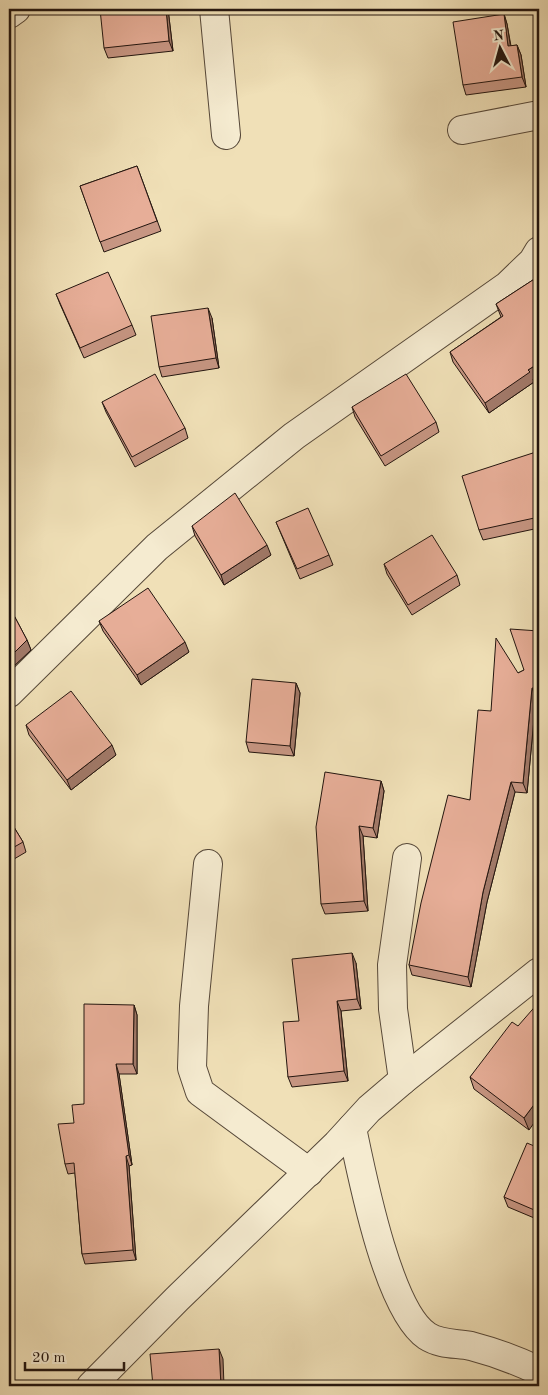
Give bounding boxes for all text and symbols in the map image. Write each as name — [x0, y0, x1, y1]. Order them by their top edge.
north arrow — [476, 22, 526, 72]
text: N — [493, 29, 505, 44]
scale bar — [25, 1340, 124, 1372]
text: 20 m — [32, 1351, 66, 1366]

